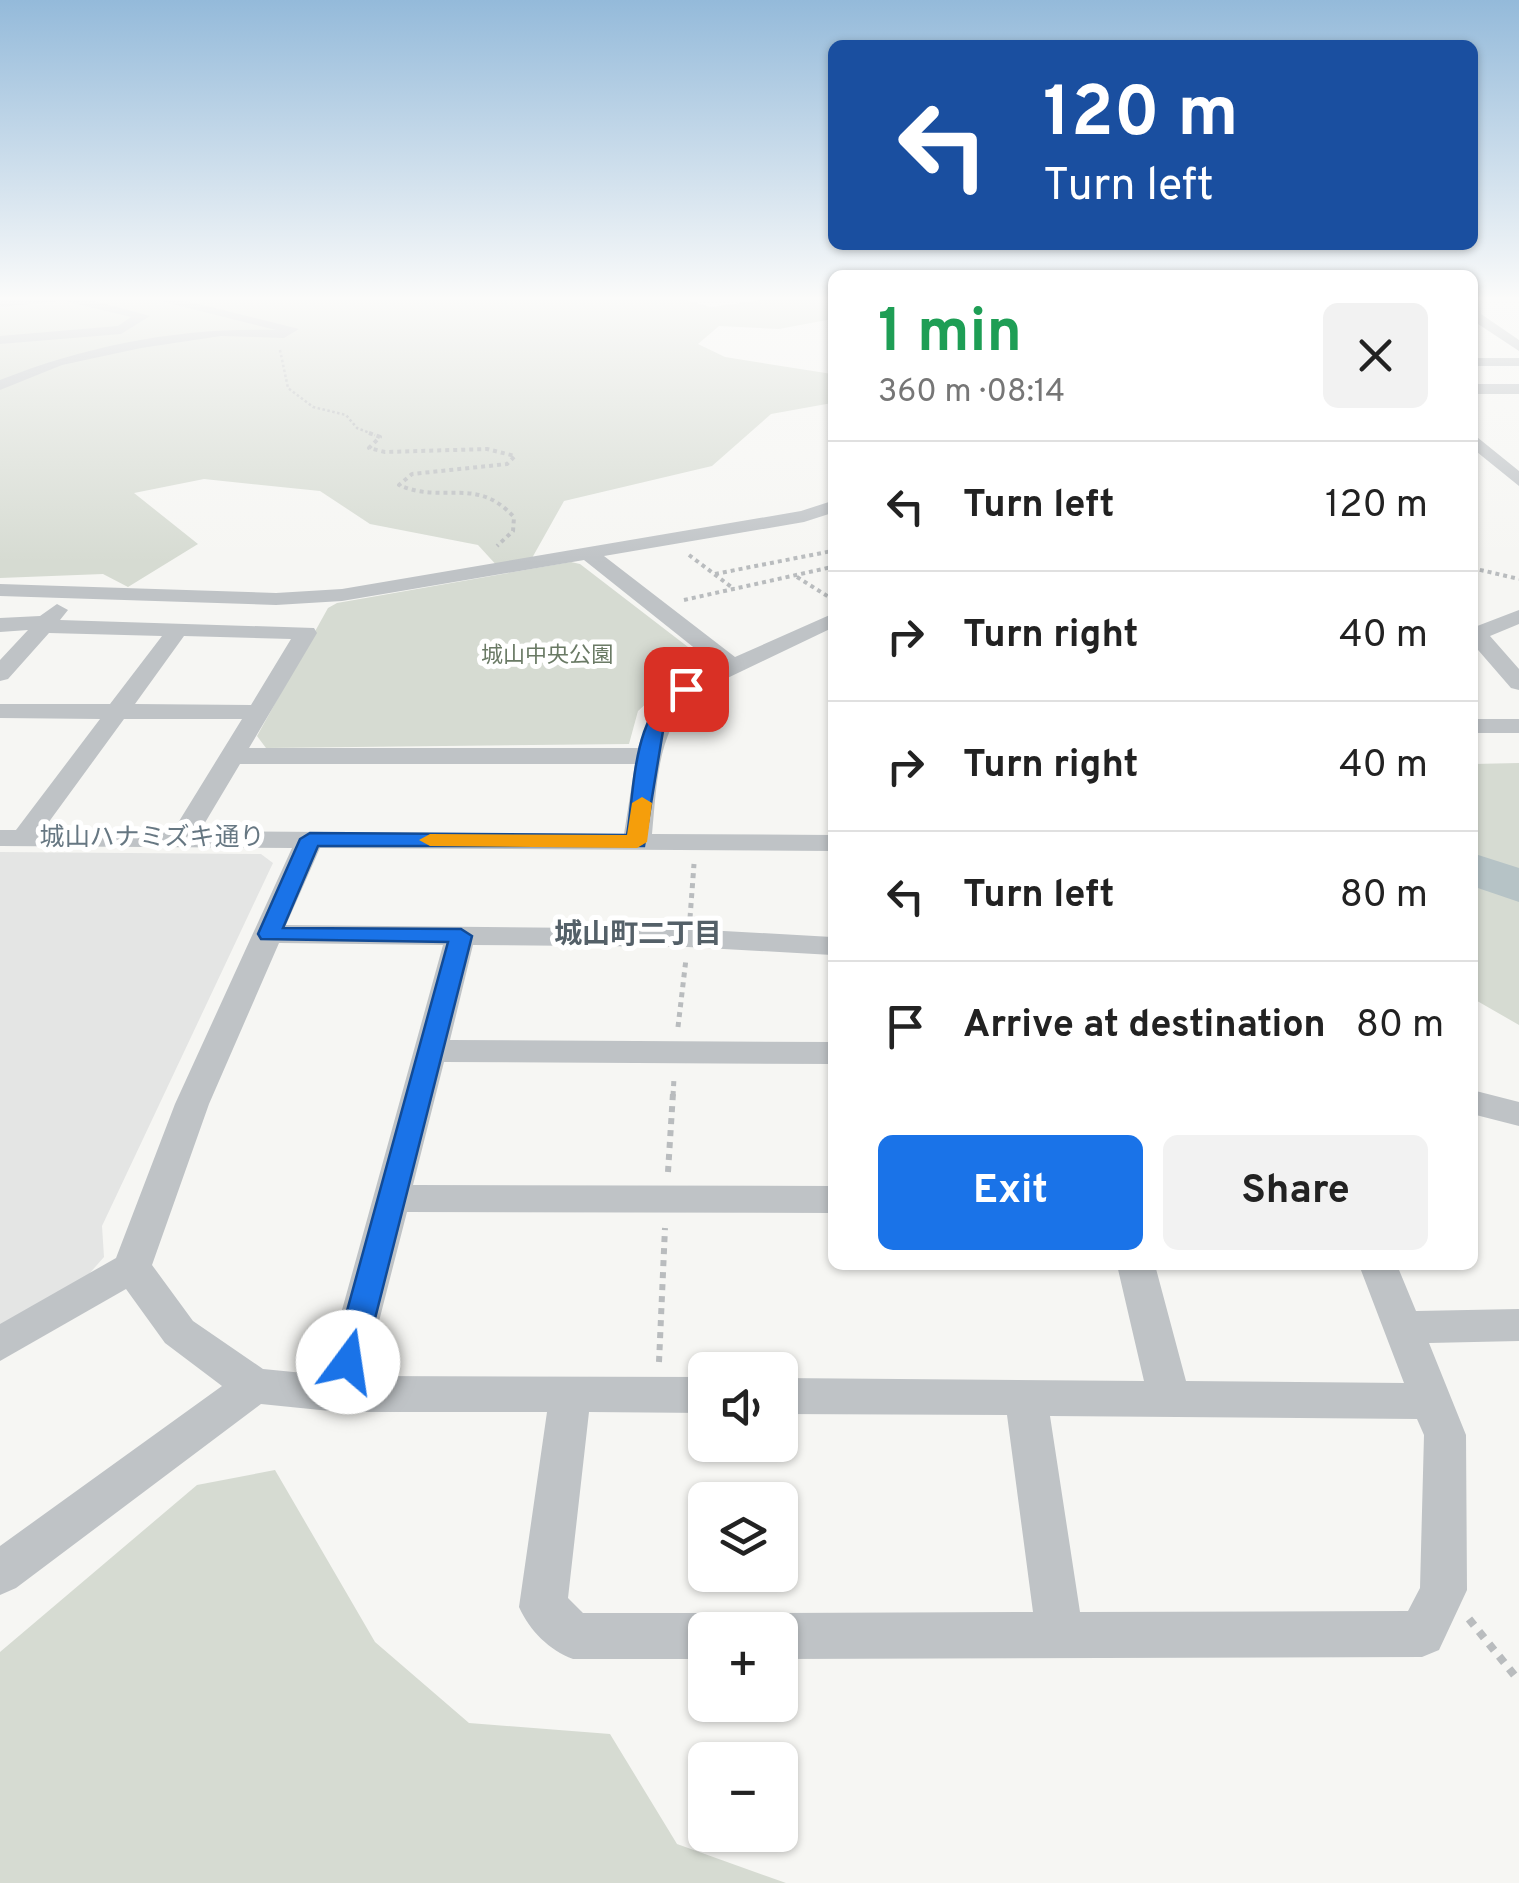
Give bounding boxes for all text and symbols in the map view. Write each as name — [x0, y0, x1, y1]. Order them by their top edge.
text: 120 m — [1043, 72, 1239, 161]
icon: left — [878, 80, 1008, 210]
text: Turn left — [1043, 159, 1214, 216]
text: 1 min — [878, 297, 1022, 373]
button: close — [1323, 303, 1428, 408]
text: 360 m · 08:14 — [878, 373, 1065, 413]
icon: left — [878, 479, 933, 534]
text: Turn left — [963, 482, 1115, 531]
text: 120 m — [1325, 482, 1428, 531]
icon: right — [878, 609, 933, 664]
text: Turn right — [963, 612, 1138, 661]
text: 40 m — [1339, 612, 1428, 661]
park label: 城山中央公園 — [481, 643, 613, 670]
pin — [644, 647, 729, 732]
icon: arrive — [659, 662, 714, 717]
icon: right — [878, 739, 933, 794]
text: Turn right — [963, 742, 1138, 791]
text: 40 m — [1339, 742, 1428, 791]
street label: 城山ハナミズキ通り — [39, 823, 265, 855]
icon: left — [878, 869, 933, 924]
text: Turn left — [963, 872, 1115, 921]
text: 80 m — [1340, 872, 1428, 921]
district label: 城山町二丁目 — [554, 918, 722, 954]
icon: arrive — [878, 999, 933, 1054]
text: Arrive at destination — [963, 1002, 1326, 1051]
text: 80 m — [1356, 1002, 1444, 1051]
button: Exit — [878, 1135, 1143, 1250]
button: Share — [1163, 1135, 1428, 1250]
position arrow — [296, 1310, 400, 1414]
map controls — [688, 1352, 798, 1852]
button: sound — [688, 1352, 798, 1462]
button: layers — [688, 1482, 798, 1592]
button: + — [688, 1612, 798, 1722]
button: − — [688, 1742, 798, 1852]

